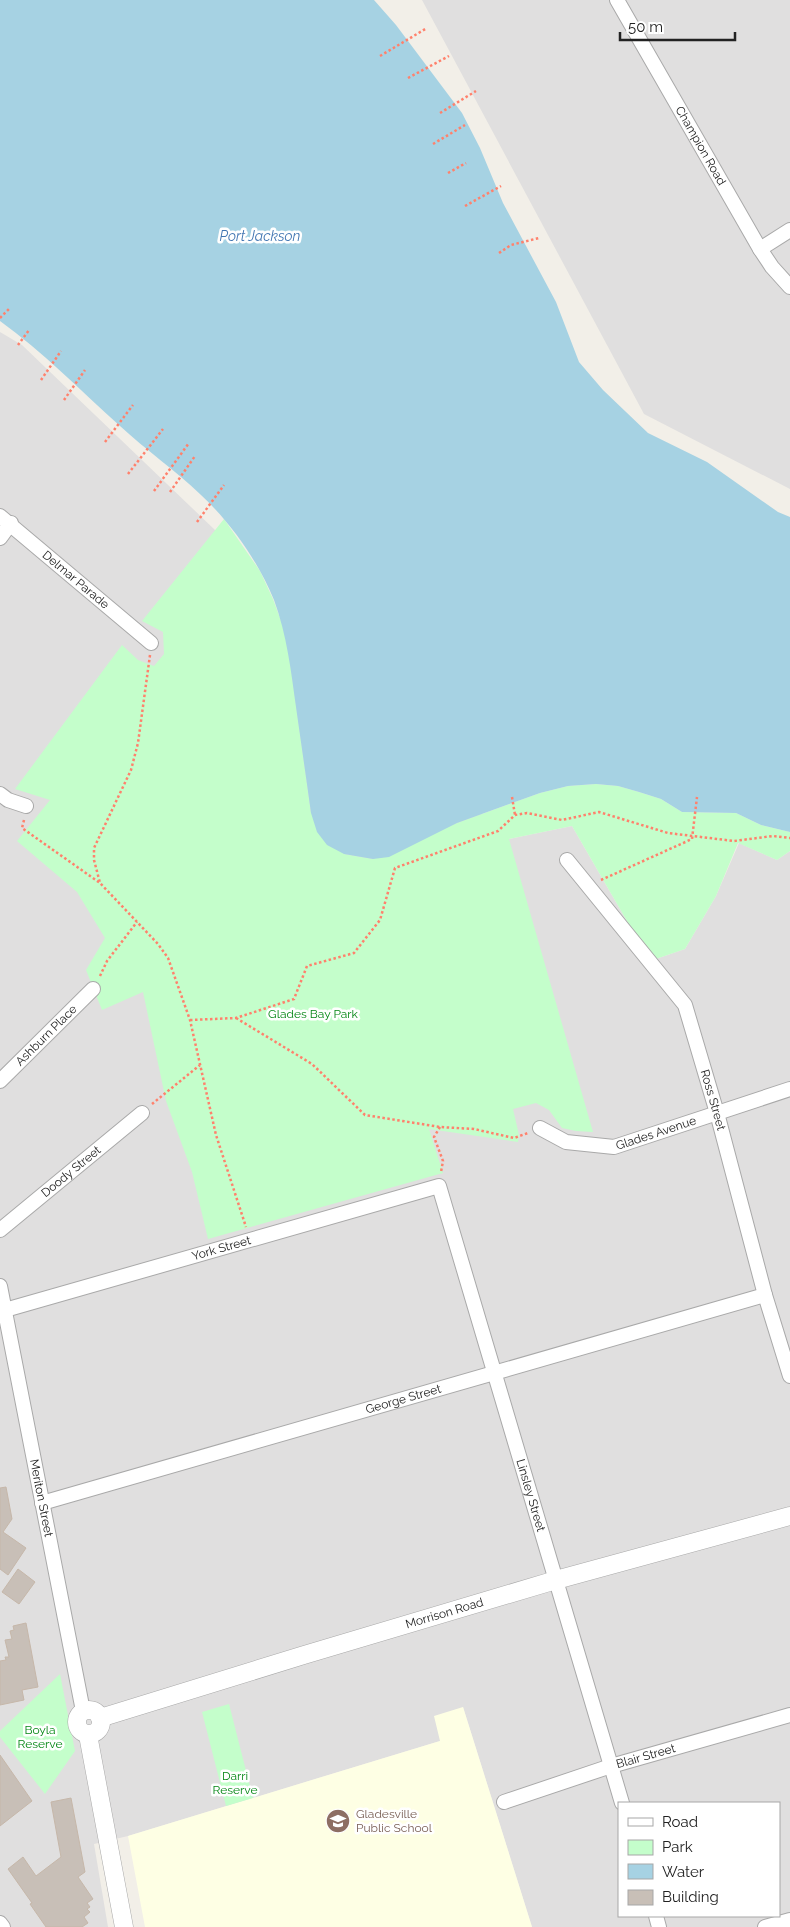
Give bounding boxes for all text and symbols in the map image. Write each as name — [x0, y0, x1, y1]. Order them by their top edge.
scale bar — [620, 10, 735, 42]
text: 50 m — [628, 18, 663, 36]
street label: Champion Road — [672, 104, 729, 188]
water label: Port Jackson — [220, 228, 301, 244]
street label: Delmar Parade — [40, 548, 112, 612]
street label: Ashburn Place — [13, 1002, 80, 1069]
park label: Glades Bay Park — [268, 1007, 359, 1021]
street label: Ross Street — [698, 1068, 728, 1132]
street label: Glades Avenue — [614, 1113, 698, 1153]
street label: Doody Street — [38, 1143, 104, 1200]
street label: York Street — [190, 1233, 253, 1263]
street label: George Street — [364, 1382, 443, 1417]
street label: Linsley Street — [513, 1457, 548, 1533]
street label: Meriton Street — [27, 1458, 56, 1538]
street label: Morrison Road — [404, 1595, 485, 1631]
park label: Boyla Reserve — [18, 1723, 62, 1751]
street label: Blair Street — [615, 1741, 677, 1771]
park label: Darri Reserve — [213, 1769, 257, 1797]
legend — [618, 1802, 780, 1917]
place label: Gladesville Public School — [356, 1807, 433, 1835]
school or university icon: Gladesville Public School — [325, 1808, 351, 1834]
text: Road — [662, 1813, 698, 1831]
text: Park — [662, 1838, 693, 1856]
text: Water — [662, 1863, 705, 1881]
text: Building — [662, 1888, 719, 1906]

